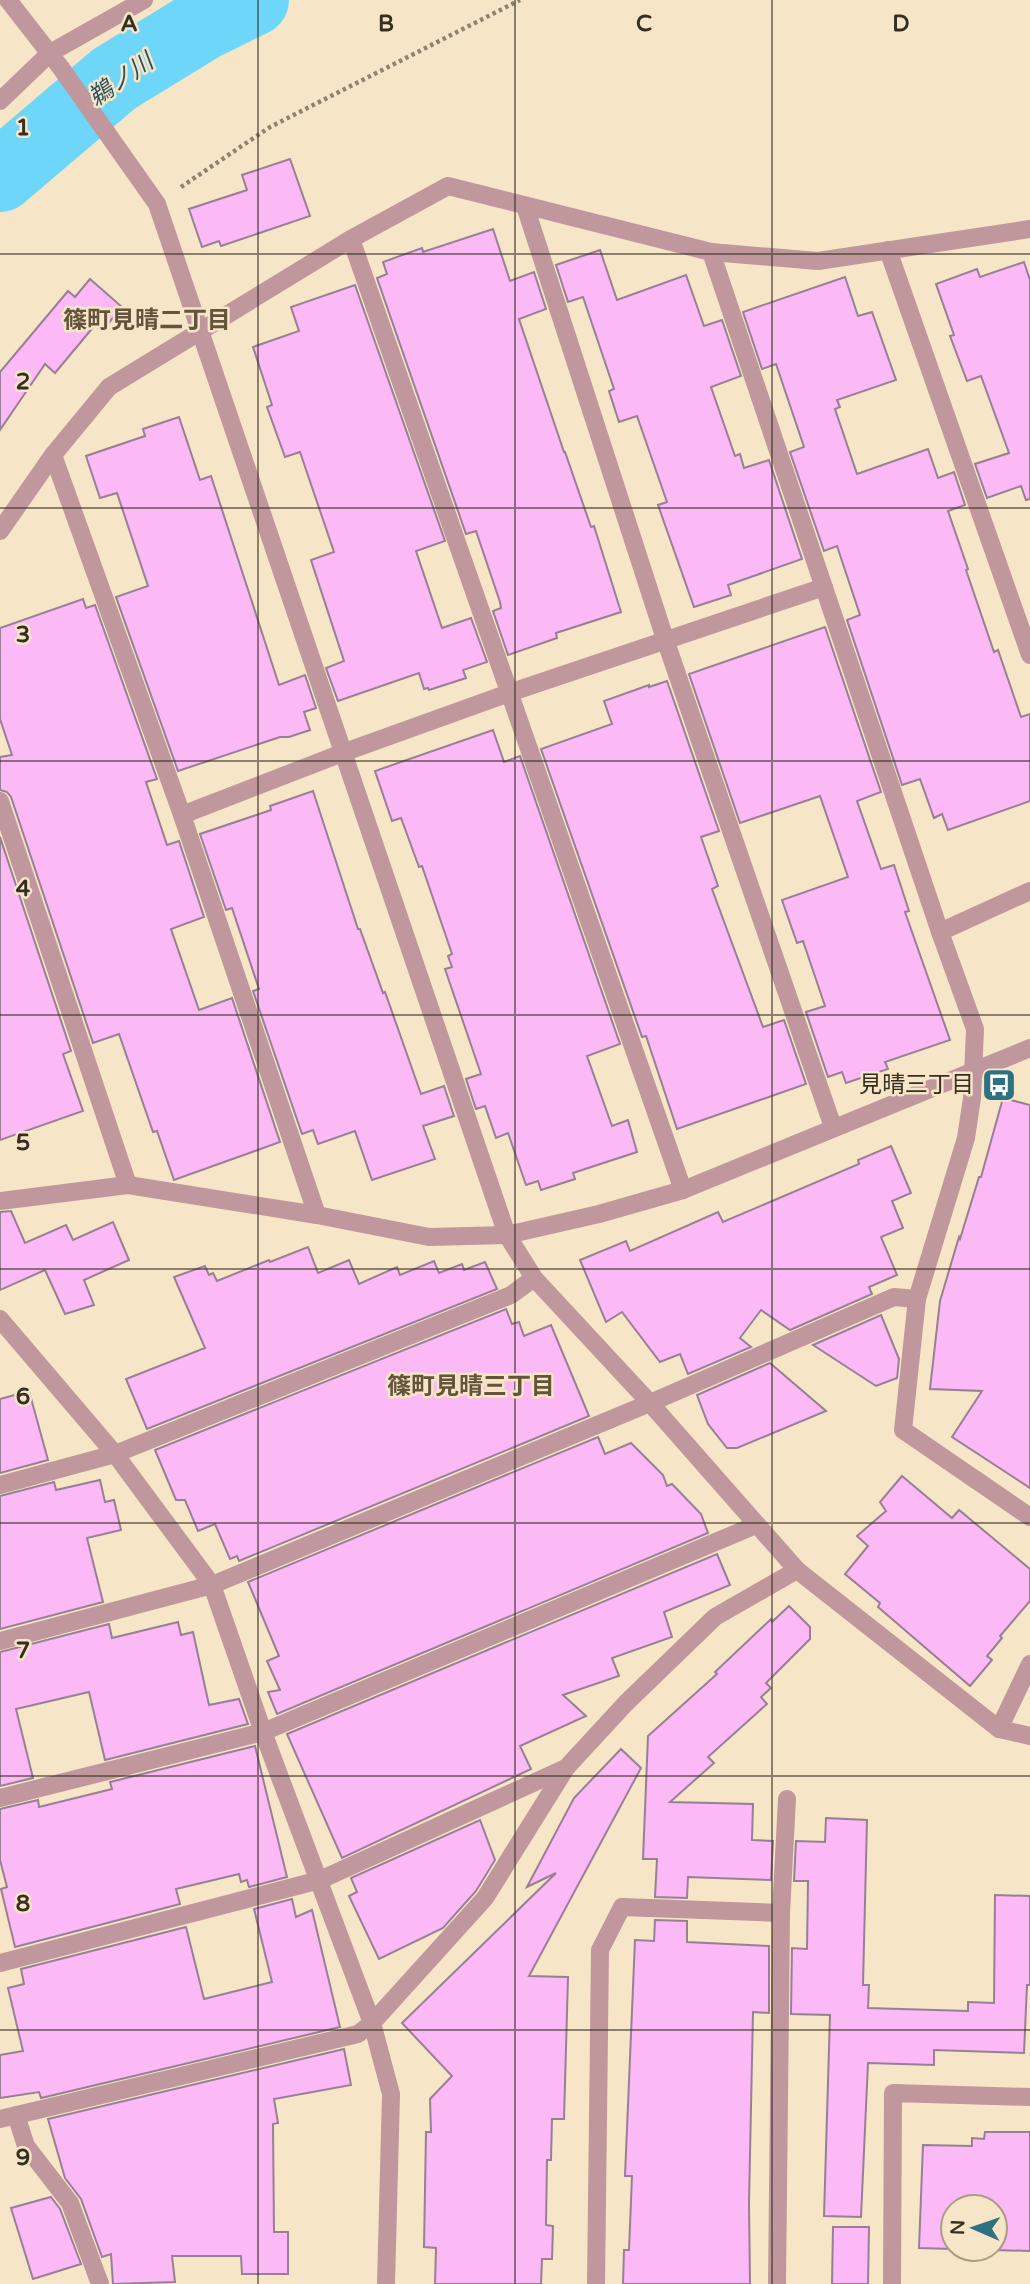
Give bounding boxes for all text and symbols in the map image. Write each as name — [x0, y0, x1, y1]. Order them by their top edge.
text: A — [120, 10, 138, 38]
text: B — [378, 10, 394, 38]
text: C — [636, 10, 652, 38]
text: D — [892, 10, 910, 38]
water label: 鵜ノ川 — [83, 46, 161, 113]
text: 1 — [16, 114, 30, 142]
district label: 篠町見晴二丁目 — [63, 306, 231, 335]
text: 2 — [16, 368, 30, 396]
text: 3 — [16, 621, 30, 649]
text: 4 — [16, 875, 31, 903]
bus stop icon: 見晴三丁目 — [980, 1066, 1018, 1104]
place label: 見晴三丁目 — [859, 1071, 974, 1099]
text: 5 — [16, 1129, 30, 1157]
district label: 篠町見晴三丁目 — [387, 1372, 555, 1401]
text: 6 — [16, 1383, 30, 1411]
text: 7 — [16, 1637, 30, 1665]
text: 8 — [16, 1890, 30, 1918]
text: 9 — [16, 2144, 30, 2172]
north arrow — [939, 2193, 1009, 2263]
text: N — [947, 2219, 969, 2235]

